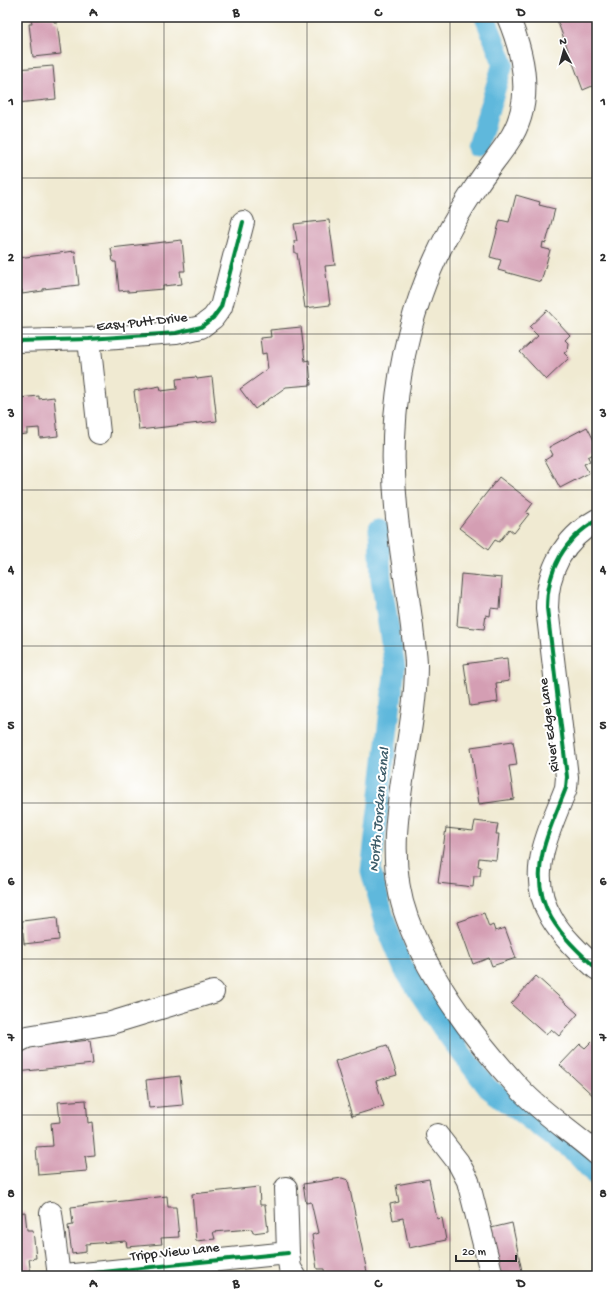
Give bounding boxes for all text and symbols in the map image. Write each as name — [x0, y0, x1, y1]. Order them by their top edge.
text: A — [88, 6, 98, 21]
text: B — [232, 6, 241, 21]
text: C — [373, 6, 383, 21]
text: D — [516, 6, 526, 21]
north arrow — [544, 30, 584, 70]
text: N — [559, 36, 567, 48]
text: 1 — [7, 95, 14, 110]
text: 1 — [599, 95, 606, 110]
text: 2 — [8, 251, 15, 266]
text: 2 — [600, 251, 607, 266]
street label: Easy Putt Drive — [96, 310, 189, 336]
text: 3 — [7, 407, 15, 422]
text: 3 — [599, 407, 607, 422]
text: 4 — [7, 563, 15, 578]
text: 4 — [599, 563, 607, 578]
street label: River Edge Lane — [536, 676, 564, 773]
text: 5 — [8, 719, 15, 734]
text: 5 — [600, 719, 607, 734]
water label: North Jordan Canal — [366, 745, 395, 873]
text: 6 — [8, 875, 15, 890]
text: 6 — [600, 875, 607, 890]
text: 7 — [7, 1031, 16, 1046]
text: 7 — [599, 1031, 608, 1046]
text: 8 — [7, 1187, 15, 1202]
text: 8 — [599, 1187, 607, 1202]
scale bar — [456, 1237, 516, 1263]
street label: Tripp View Lane — [129, 1240, 221, 1266]
text: 20 m — [462, 1246, 487, 1260]
text: A — [88, 1277, 98, 1292]
text: B — [232, 1277, 241, 1292]
text: C — [373, 1277, 383, 1292]
text: D — [516, 1277, 526, 1292]

